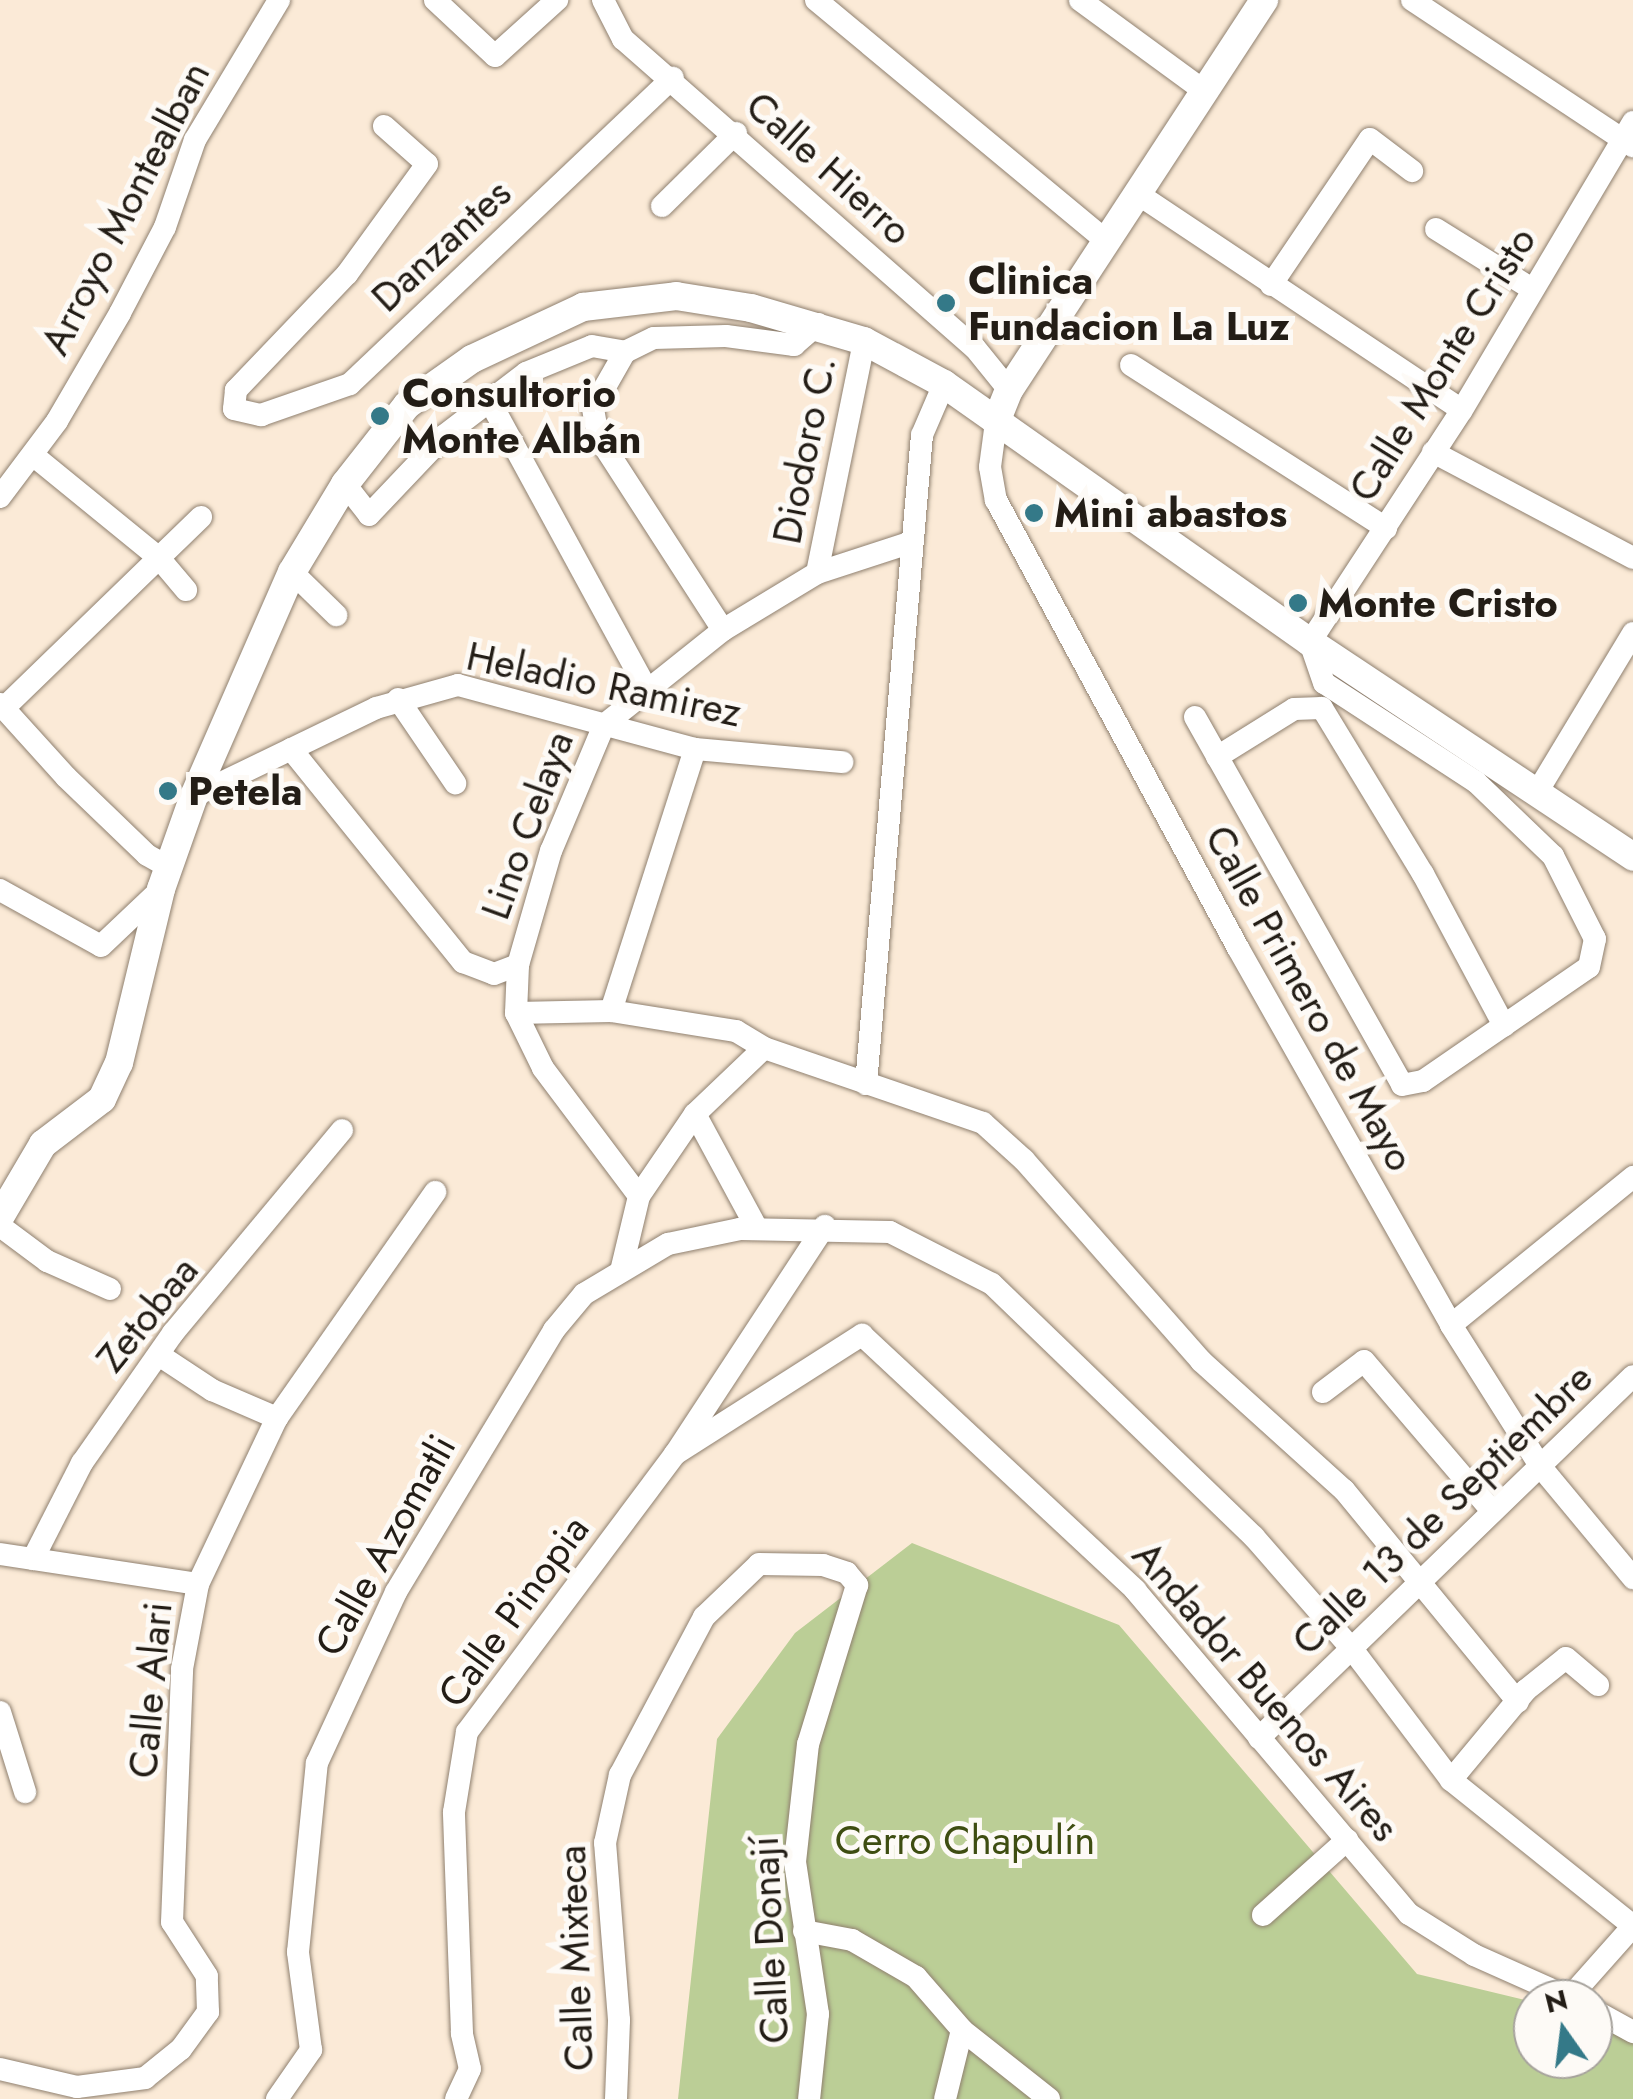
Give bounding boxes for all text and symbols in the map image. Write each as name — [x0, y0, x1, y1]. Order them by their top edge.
street label: Arroyo Montealban — [30, 54, 220, 362]
street label: Calle Hierro — [736, 81, 922, 255]
street label: Danzantes — [362, 169, 520, 321]
street label: Calle Monte Cristo — [1338, 218, 1546, 510]
place label: Clinica Fundacion La Luz — [968, 256, 1290, 350]
marker: Clinica Fundacion La Luz — [933, 290, 959, 316]
street label: Diodoro C. — [762, 352, 846, 548]
place label: Consultorio Monte Albán — [402, 369, 642, 463]
marker: Consultorio Monte Albán — [367, 403, 393, 429]
place label: Mini abastos — [1054, 489, 1287, 537]
marker: Mini abastos — [1023, 502, 1045, 524]
place label: Monte Cristo — [1318, 579, 1558, 627]
marker: Monte Cristo — [1287, 592, 1309, 614]
street label: Heladio Ramirez — [462, 631, 746, 737]
street label: Lino Celaya — [471, 725, 583, 925]
place label: Petela — [188, 767, 303, 815]
marker: Petela — [157, 780, 179, 802]
street label: Calle Primero de Mayo — [1195, 817, 1425, 1179]
street label: Zetobaa — [86, 1247, 208, 1381]
street label: Calle 13 de Septiembre — [1282, 1353, 1602, 1665]
street label: Calle Azomatli — [305, 1426, 465, 1664]
street label: Calle Pinopia — [427, 1506, 599, 1716]
street label: Andador Buenos Aires — [1123, 1531, 1409, 1851]
street label: Calle Alari — [118, 1600, 182, 1780]
park label: Cerro Chapulín — [835, 1816, 1095, 1864]
street label: Calle Donají — [740, 1835, 798, 2045]
street label: Calle Mixteca — [547, 1844, 603, 2072]
north arrow — [1513, 1979, 1613, 2079]
text: N — [1540, 1979, 1572, 2024]

